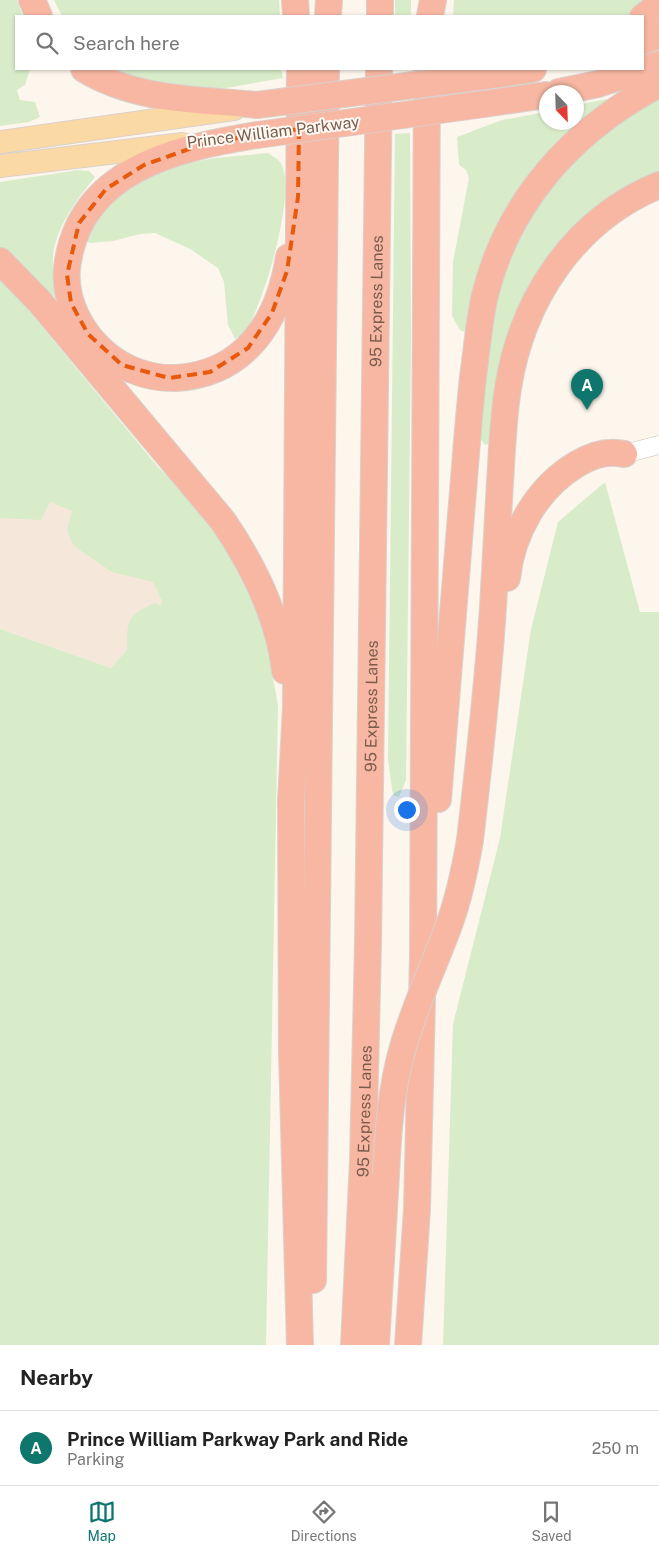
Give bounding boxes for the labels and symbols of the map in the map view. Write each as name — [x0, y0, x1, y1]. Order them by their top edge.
north arrow — [539, 85, 584, 130]
street label: Prince William Parkway — [186, 112, 361, 152]
street label: 95 Express Lanes — [366, 235, 386, 367]
pin: A — [571, 369, 603, 410]
street label: 95 Express Lanes — [361, 640, 381, 772]
your location — [394, 797, 420, 823]
street label: 95 Express Lanes — [353, 1045, 375, 1178]

